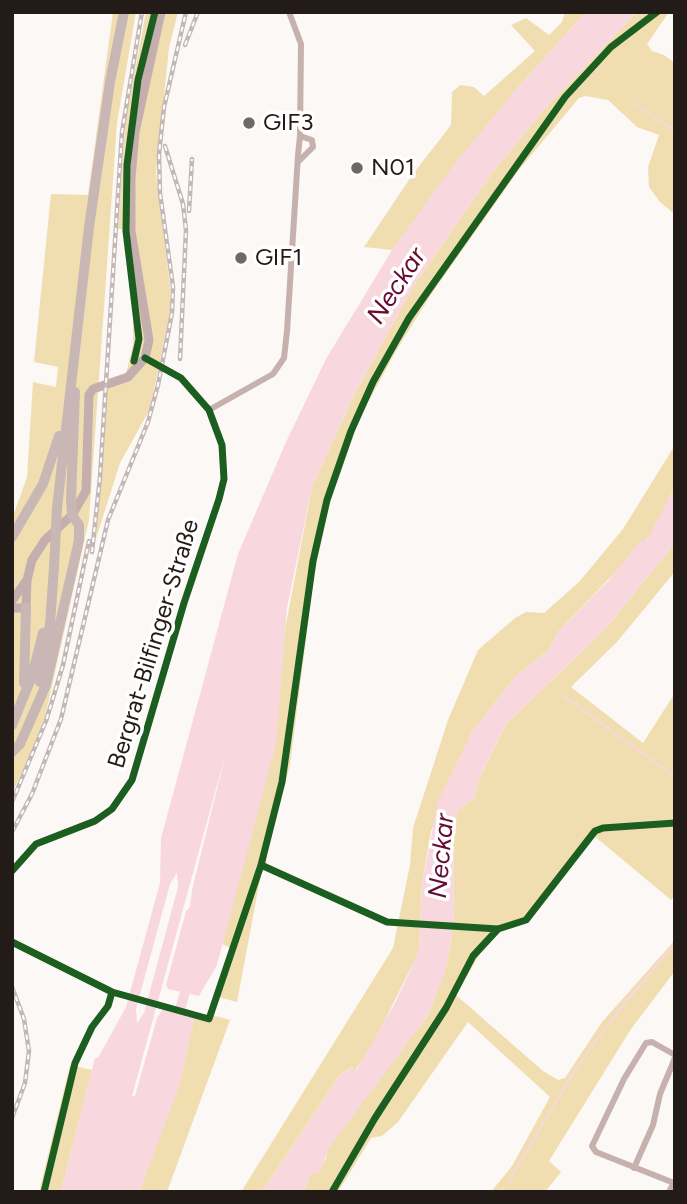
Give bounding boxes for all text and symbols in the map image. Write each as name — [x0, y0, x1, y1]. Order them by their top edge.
place label: GIF3 — [263, 109, 313, 137]
marker: GIF3 — [241, 115, 257, 131]
place label: N01 — [371, 154, 415, 182]
marker: N01 — [349, 160, 365, 176]
water label: Neckar — [361, 242, 433, 330]
place label: GIF1 — [255, 244, 302, 272]
marker: GIF1 — [233, 250, 249, 266]
street label: Bergrat-Bilfinger-Straße — [102, 516, 206, 772]
water label: Neckar — [423, 812, 461, 900]

